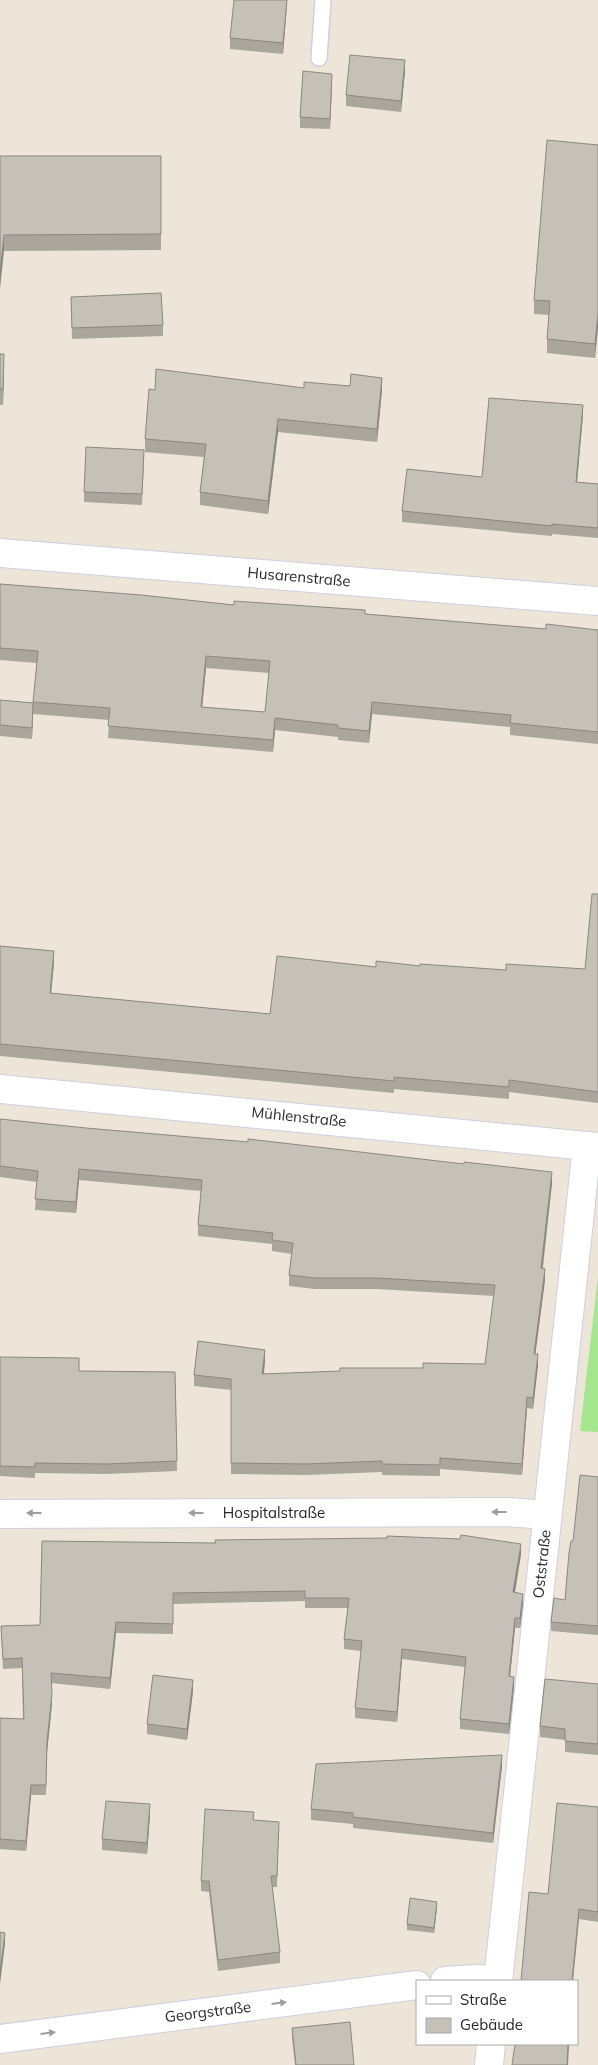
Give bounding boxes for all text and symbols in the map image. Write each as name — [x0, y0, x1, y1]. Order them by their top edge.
street label: Husarenstraße — [247, 563, 351, 590]
street label: Mühlenstraße — [251, 1102, 348, 1131]
street label: Hospitalstraße — [223, 1503, 325, 1522]
one-way arrow — [491, 1508, 507, 1516]
one-way arrow — [26, 1509, 42, 1517]
one-way arrow — [188, 1509, 204, 1517]
street label: Oststraße — [528, 1529, 555, 1599]
legend — [416, 1980, 578, 2045]
text: Straße — [460, 1990, 507, 2009]
street label: Georgstraße — [164, 1997, 252, 2026]
one-way arrow — [271, 1999, 287, 2007]
text: Gebäude — [460, 2015, 523, 2034]
one-way arrow — [41, 2029, 57, 2037]

